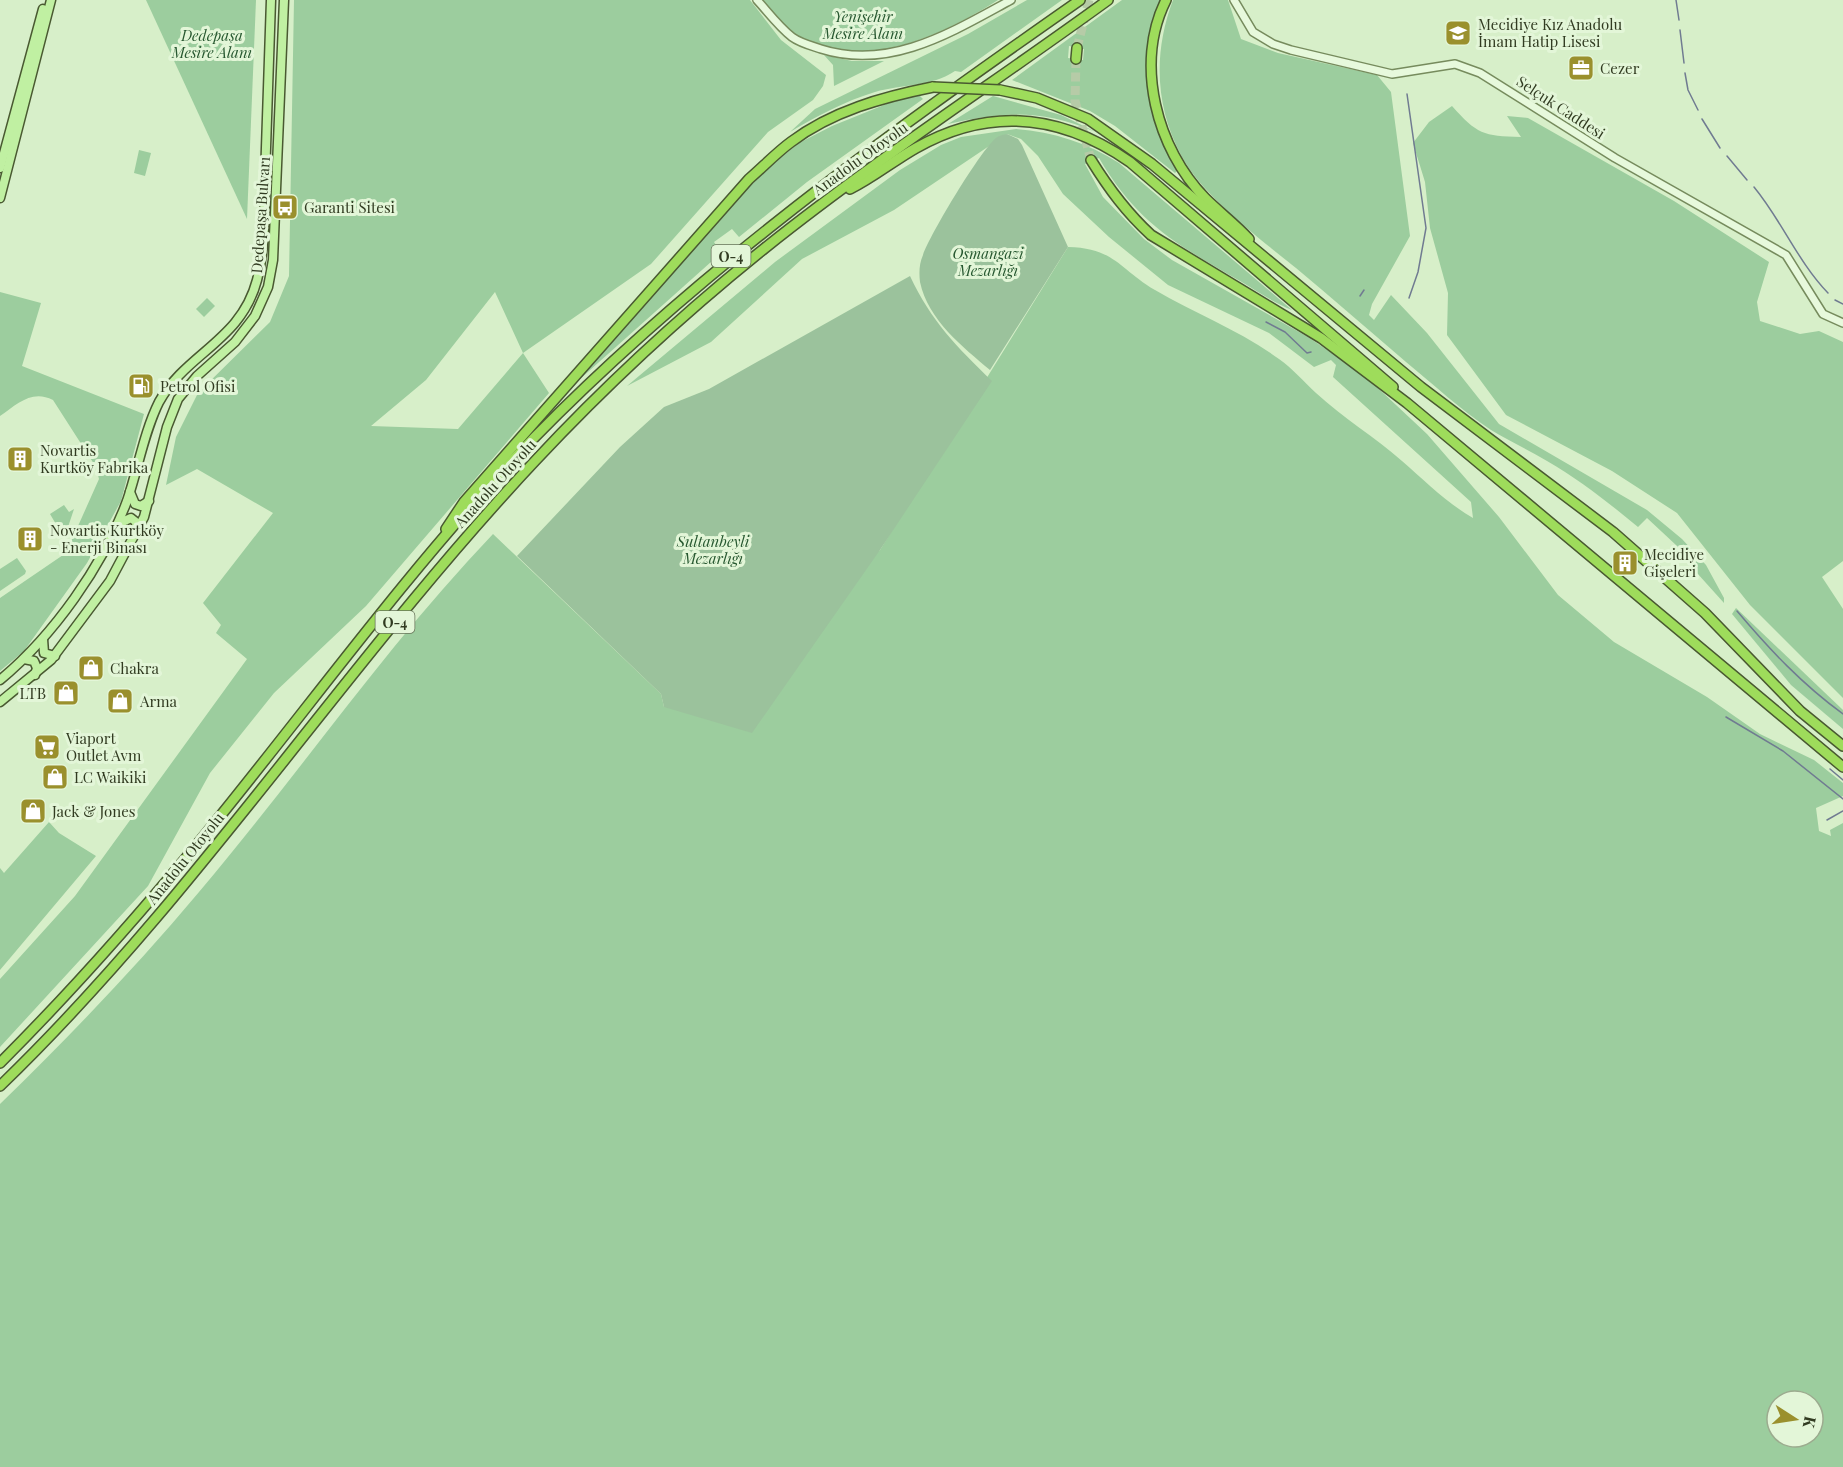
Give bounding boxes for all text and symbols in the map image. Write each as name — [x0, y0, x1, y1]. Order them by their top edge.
park label: Yenişehir Mesire Alanı — [822, 6, 903, 43]
place label: Mecidiye Kız Anadolu İmam Hatip Lisesi — [1478, 14, 1622, 51]
school or university icon: Mecidiye Kız Anadolu İmam Hatip Lisesi — [1443, 18, 1473, 48]
park label: Dedepaşa Mesire Alanı — [171, 25, 252, 62]
office icon: Cezer — [1566, 53, 1596, 83]
place label: Cezer — [1600, 58, 1640, 78]
street label: Selçuk Caddesi — [1513, 71, 1610, 143]
street label: Anadolu Otoyolu — [808, 117, 912, 200]
street label: Dedepaşa Bulvarı — [246, 155, 274, 274]
bus stop icon: Garanti Sitesi — [270, 192, 300, 222]
place label: Garanti Sitesi — [304, 197, 396, 217]
park label: Osmangazi Mezarlığı — [952, 243, 1024, 280]
road number: O-4 — [712, 245, 750, 267]
fuel station icon: Petrol Ofisi — [126, 371, 156, 401]
place label: Petrol Ofisi — [160, 376, 236, 396]
street label: Anadolu Otoyolu — [449, 434, 540, 532]
place label: Novartis Kurtköy Fabrika — [40, 440, 149, 477]
building icon: Novartis Kurtköy Fabrika — [5, 444, 35, 474]
place label: Novartis Kurtköy - Enerji Binası — [50, 520, 164, 557]
building icon: Novartis Kurtköy - Enerji Binası — [15, 524, 45, 554]
park label: Sultanbeyli Mezarlığı — [676, 531, 750, 568]
place label: Mecidiye Gişeleri — [1644, 544, 1704, 581]
building icon: Mecidiye Gişeleri — [1610, 548, 1640, 578]
road number: O-4 — [376, 611, 414, 633]
shop icon: Chakra — [76, 653, 106, 683]
place label: Chakra — [110, 658, 160, 678]
shop icon: LTB — [51, 678, 81, 708]
place label: LTB — [20, 683, 46, 703]
shop icon: Arma — [105, 686, 135, 716]
place label: Arma — [139, 691, 177, 711]
place label: Viaport Outlet Avm — [65, 728, 142, 765]
supermarket icon: Viaport Outlet Avm — [32, 732, 62, 762]
shop icon: LC Waikiki — [40, 762, 70, 792]
place label: LC Waikiki — [74, 767, 147, 787]
shop icon: Jack & Jones — [18, 796, 48, 826]
place label: Jack & Jones — [51, 801, 136, 821]
street label: Anadolu Otoyolu — [141, 808, 228, 909]
north arrow — [1765, 1389, 1825, 1449]
text: K — [1799, 1414, 1822, 1431]

